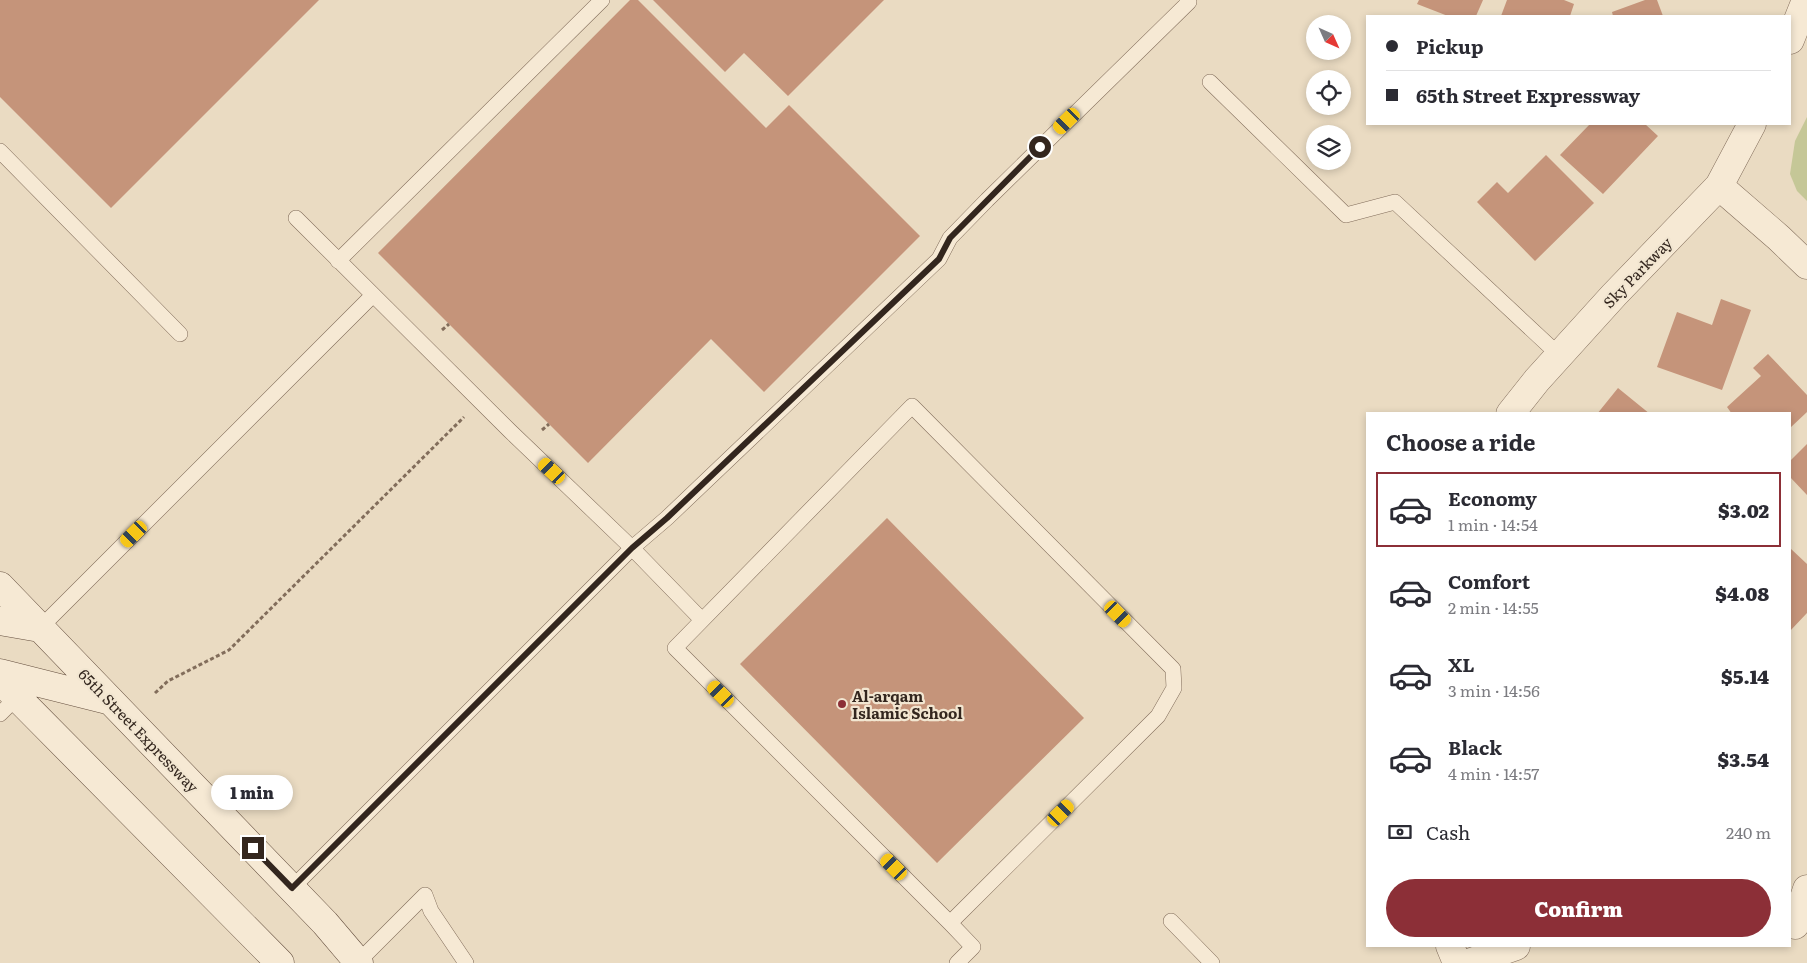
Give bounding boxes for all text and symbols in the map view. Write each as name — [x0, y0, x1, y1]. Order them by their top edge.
north arrow — [1306, 15, 1351, 60]
map controls — [1306, 15, 1351, 170]
text: Pickup — [1416, 32, 1484, 60]
button: locate — [1306, 70, 1351, 115]
text: 65th Street Expressway — [1416, 81, 1640, 109]
car — [1051, 105, 1083, 137]
button: layers — [1306, 125, 1351, 170]
route start — [1029, 136, 1051, 158]
street label: Sky Parkway — [1597, 231, 1677, 313]
text: Choose a ride — [1386, 425, 1535, 458]
car — [535, 455, 568, 487]
text: Economy — [1448, 484, 1537, 512]
icon: car — [1388, 487, 1433, 532]
text: $3.02 — [1718, 496, 1769, 524]
text: 1 min · 14:54 — [1448, 512, 1538, 536]
car — [118, 518, 149, 550]
text: Comfort — [1448, 567, 1530, 595]
icon: car — [1388, 570, 1433, 615]
text: $4.08 — [1715, 579, 1769, 607]
text: 2 min · 14:55 — [1448, 595, 1539, 619]
car — [1102, 598, 1133, 630]
text: XL — [1448, 650, 1475, 678]
icon: car — [1388, 653, 1433, 698]
text: $5.14 — [1721, 662, 1769, 690]
street label: 65th Street Expressway — [74, 663, 205, 797]
car — [705, 678, 736, 710]
text: 3 min · 14:56 — [1448, 678, 1540, 702]
place label: Al-arqam Islamic School — [852, 684, 963, 724]
marker: Al-arqam Islamic School — [836, 698, 848, 710]
text: Black — [1448, 733, 1502, 761]
icon: car — [1388, 736, 1433, 781]
text: $3.54 — [1718, 745, 1769, 773]
text: 4 min · 14:57 — [1448, 761, 1539, 785]
callout: 1 min — [212, 776, 294, 810]
text: 1 min — [230, 780, 274, 804]
car — [1045, 797, 1076, 829]
icon: cash — [1386, 818, 1414, 846]
text: Cash — [1426, 818, 1470, 846]
text: 240 m — [1726, 820, 1771, 844]
route end — [242, 837, 264, 859]
car — [878, 851, 909, 883]
button: Confirm — [1386, 879, 1771, 937]

